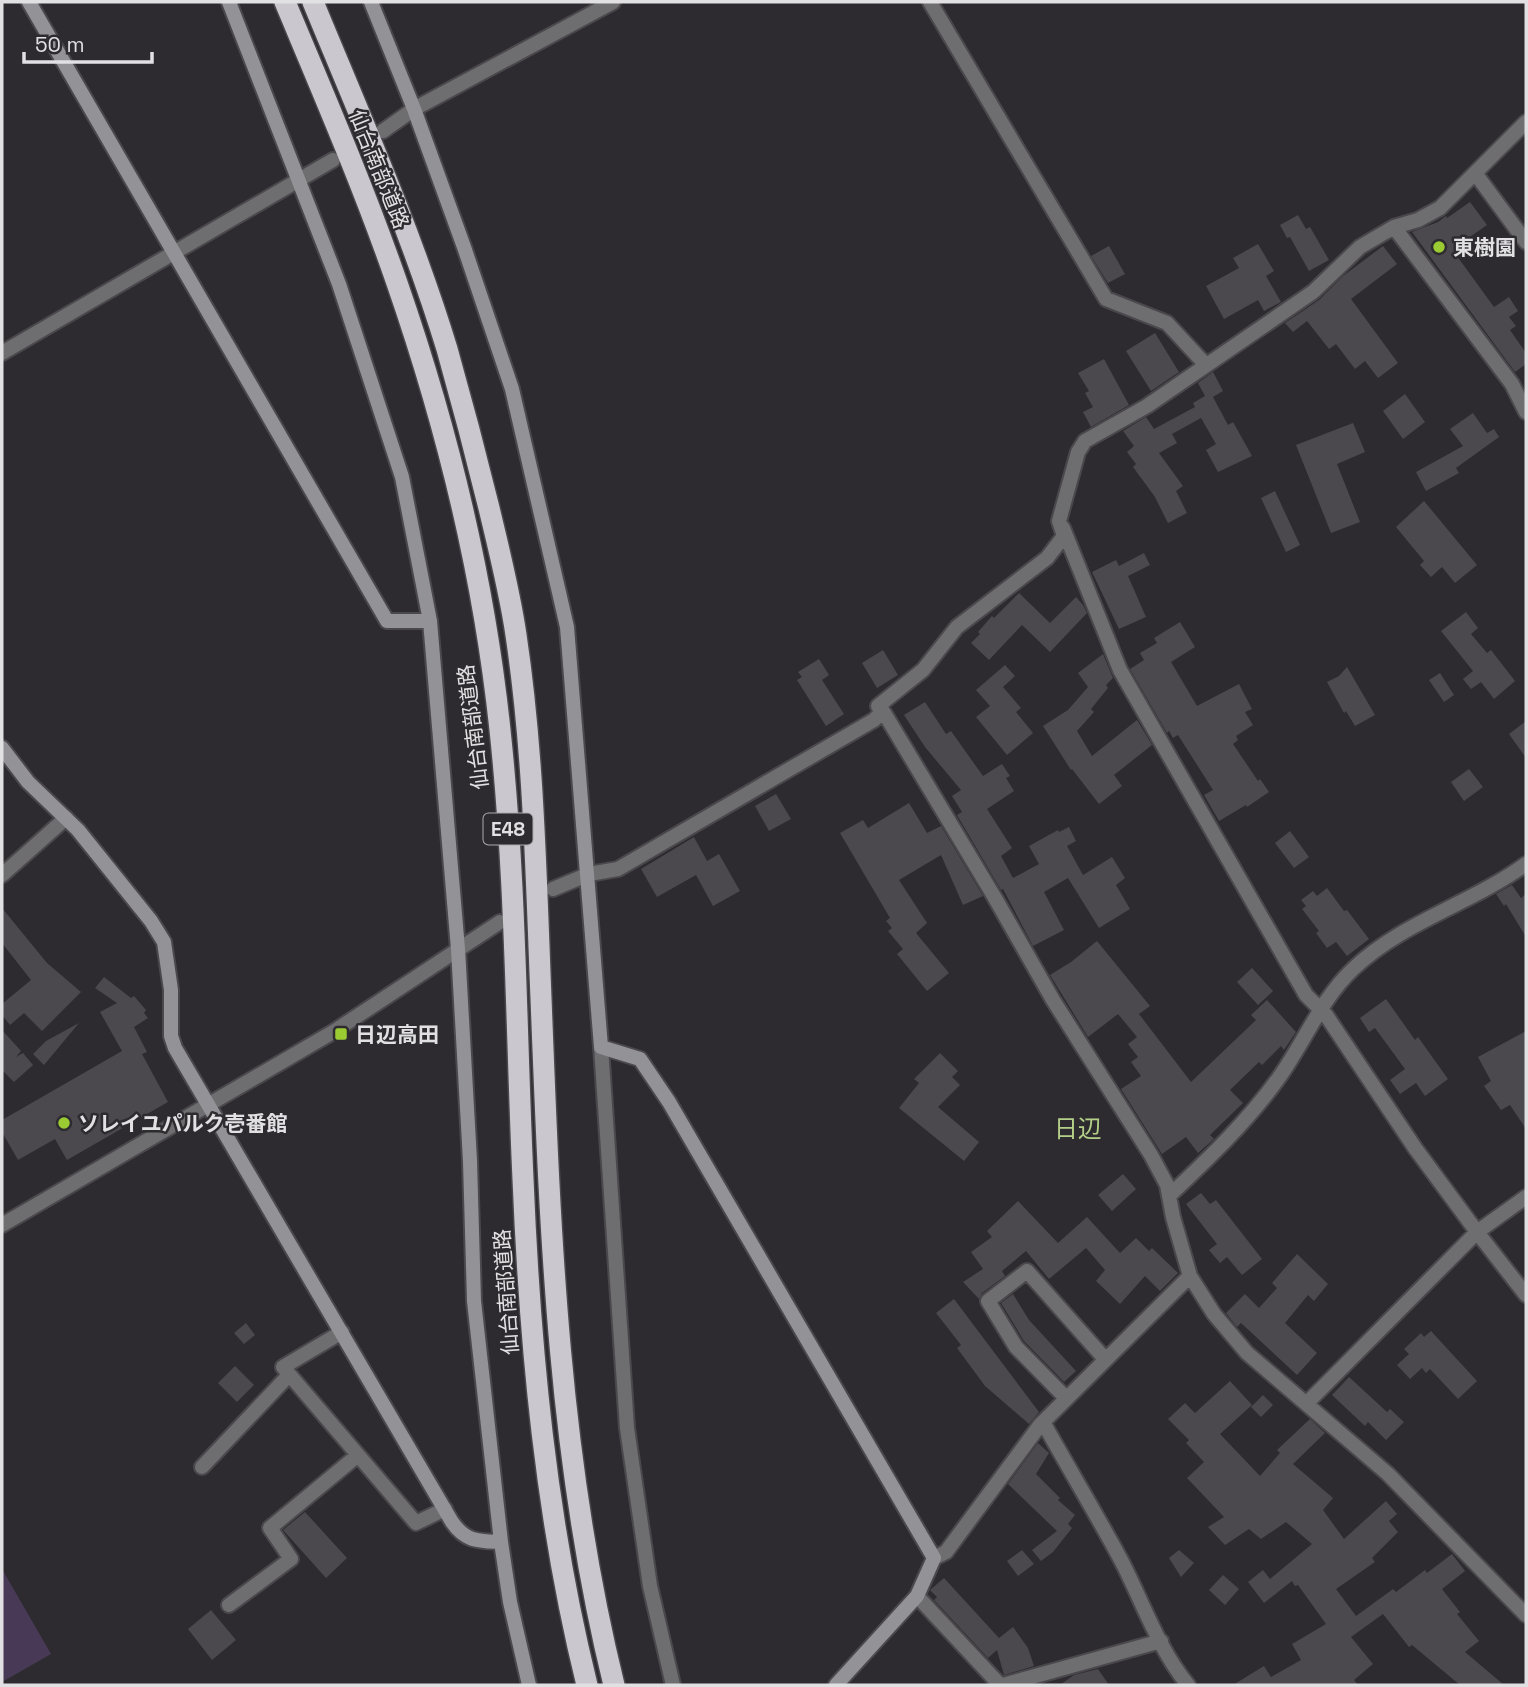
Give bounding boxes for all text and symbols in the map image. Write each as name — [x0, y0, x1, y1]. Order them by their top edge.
scale bar — [24, 21, 152, 65]
text: 50 m — [35, 31, 85, 58]
street label: 仙台南部道路 — [343, 106, 415, 232]
place label: 東樹園 — [1453, 234, 1516, 261]
marker: 東樹園 — [1431, 239, 1447, 255]
street label: 仙台南部道路 — [452, 663, 494, 791]
road number: E48 — [484, 814, 532, 844]
place label: 日辺高田 — [355, 1021, 439, 1048]
marker: 日辺高田 — [333, 1026, 349, 1042]
place label: ソレイユパルク壱番館 — [78, 1110, 288, 1137]
district label: 日辺 — [1054, 1113, 1102, 1144]
marker: ソレイユパルク壱番館 — [56, 1115, 72, 1131]
street label: 仙台南部道路 — [488, 1228, 524, 1356]

